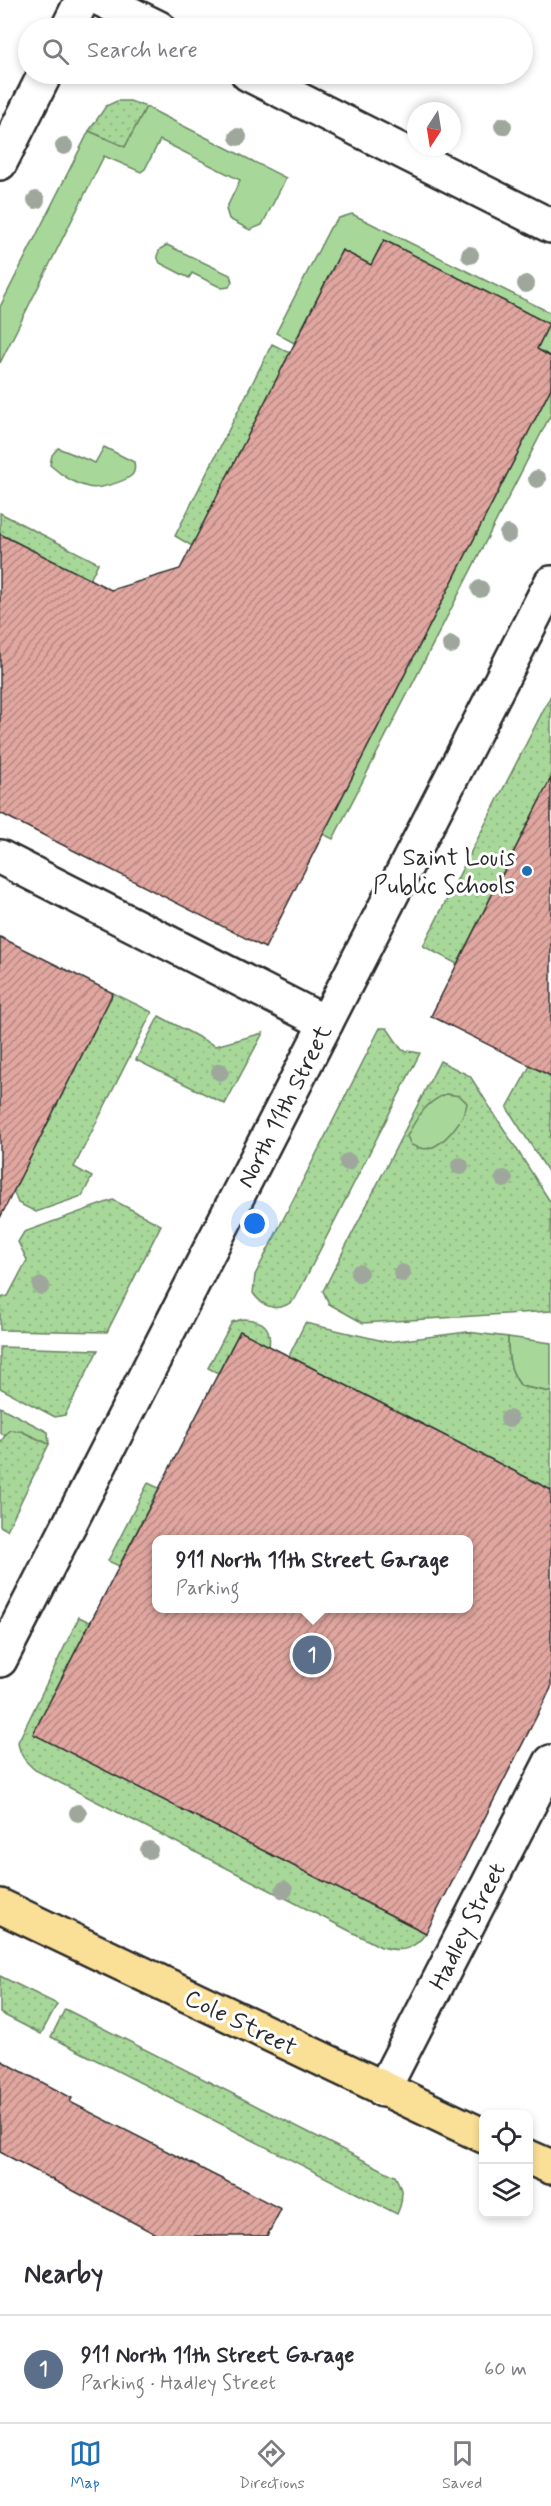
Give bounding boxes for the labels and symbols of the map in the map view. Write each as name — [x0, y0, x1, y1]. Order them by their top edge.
north arrow — [407, 102, 461, 156]
place label: Saint Louis Public Schools — [373, 843, 515, 902]
marker: Saint Louis Public Schools — [520, 864, 534, 878]
street label: North 11th Street — [231, 1020, 340, 1193]
your location — [240, 1209, 269, 1238]
pin: 1 — [292, 1632, 332, 1678]
street label: Hadley Street — [423, 1858, 514, 1996]
street label: Cole Street — [179, 1983, 302, 2064]

